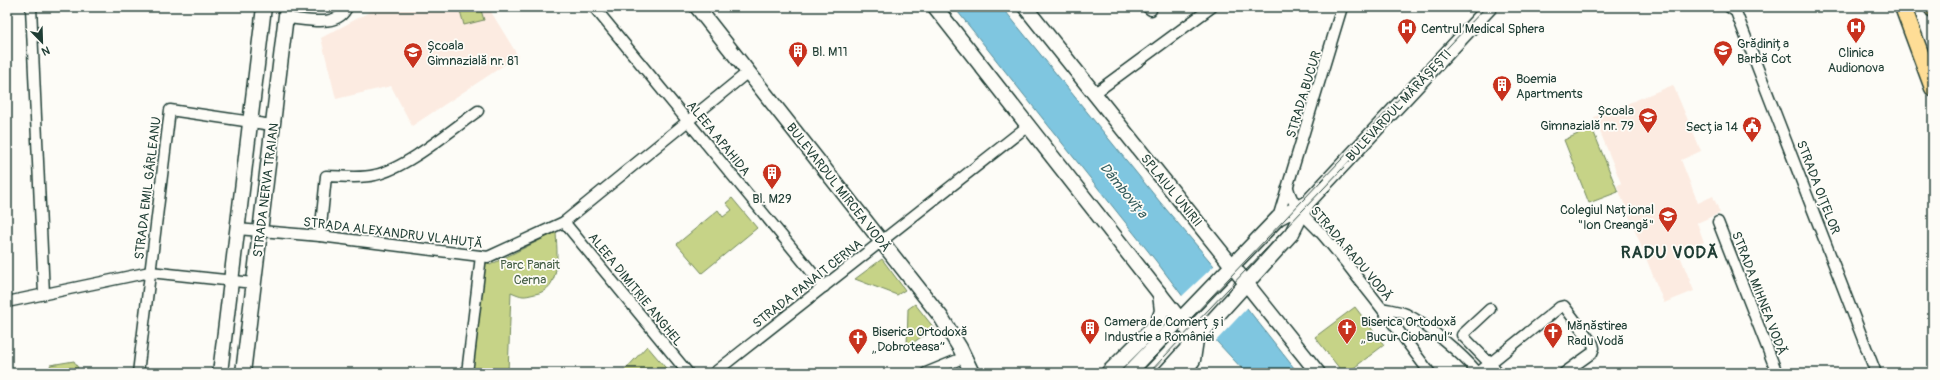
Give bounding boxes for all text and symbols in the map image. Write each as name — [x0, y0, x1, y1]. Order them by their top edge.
hospital icon: Clinica Audionova — [1845, 16, 1867, 44]
hospital icon: Centrul Medical Sphera — [1396, 17, 1418, 45]
place label: Centrul Medical Sphera — [1421, 21, 1545, 37]
north arrow — [22, 22, 62, 62]
place label: Grădinița Barbă Cot — [1737, 36, 1792, 67]
place label: Școala Gimnazială nr. 81 — [427, 38, 519, 69]
school or university icon: Grădinița Barbă Cot — [1712, 39, 1734, 67]
building icon: Bl. M11 — [787, 40, 809, 68]
school or university icon: Școala Gimnazială nr. 81 — [402, 41, 424, 69]
text: N — [39, 43, 52, 58]
place label: Bl. M11 — [812, 44, 848, 60]
place label: Clinica Audionova — [1828, 45, 1884, 76]
street label: BULEVARDUL MĂRĂȘEȘTI — [1343, 46, 1455, 165]
street label: STRADA BUCUR — [1283, 48, 1325, 140]
place label: Boemia Apartments — [1516, 71, 1583, 102]
building icon: Boemia Apartments — [1491, 74, 1513, 102]
street label: ALEEA APAHIDA — [683, 98, 754, 180]
place label: Școala Gimnazială nr. 79 — [1540, 103, 1634, 134]
school or university icon: Școala Gimnazială nr. 79 — [1637, 106, 1659, 134]
public building icon: Secția 14 — [1741, 115, 1763, 143]
street label: STRADA EMIL GÂRLEANU — [131, 116, 165, 261]
place label: Secția 14 — [1686, 119, 1738, 135]
street label: BULEVARDUL MIRCEA VODĂ — [783, 120, 894, 255]
street label: STRADA NERVA TRAIAN — [250, 122, 282, 258]
street label: STRADA OIȚELOR — [1793, 138, 1843, 237]
street label: SPLAIUL UNIRII — [1137, 151, 1205, 230]
water label: Dâmbovița — [1096, 159, 1152, 222]
building icon: Bl. M29 — [761, 162, 783, 190]
place label: Bl. M29 — [752, 191, 792, 207]
place label: Colegiul Național "Ion Creangă" — [1560, 202, 1654, 233]
street label: STRADA RADU VODĂ — [1307, 203, 1396, 304]
school or university icon: Colegiul Național "Ion Creangă" — [1657, 205, 1679, 233]
street label: STRADA ALEXANDRU VLAHUȚĂ — [302, 214, 484, 252]
street label: STRADA MIHNEA VODĂ — [1728, 229, 1790, 358]
street label: ALEEA DIMITRIE ANGHEL — [585, 230, 686, 350]
street label: STRADA PANAIT CERNA — [750, 236, 866, 332]
district label: RADU VODĂ — [1621, 242, 1719, 263]
park label: Parc Panait Cerna — [500, 257, 561, 288]
place label: Camera de Comerț și Industrie a României — [1104, 314, 1223, 345]
place label: Biserica Ortodoxă „Bucur Ciobanul” — [1361, 314, 1457, 345]
building icon: Camera de Comerț și Industrie a României — [1079, 317, 1101, 345]
church icon: Biserica Ortodoxă „Bucur Ciobanul” — [1336, 317, 1358, 345]
place label: Mănăstirea Radu Vodă — [1567, 318, 1627, 349]
church icon: Mănăstirea Radu Vodă — [1542, 321, 1564, 349]
place label: Biserica Ortodoxă „Dobroteasa” — [872, 324, 968, 355]
church icon: Biserica Ortodoxă „Dobroteasa” — [847, 327, 869, 355]

